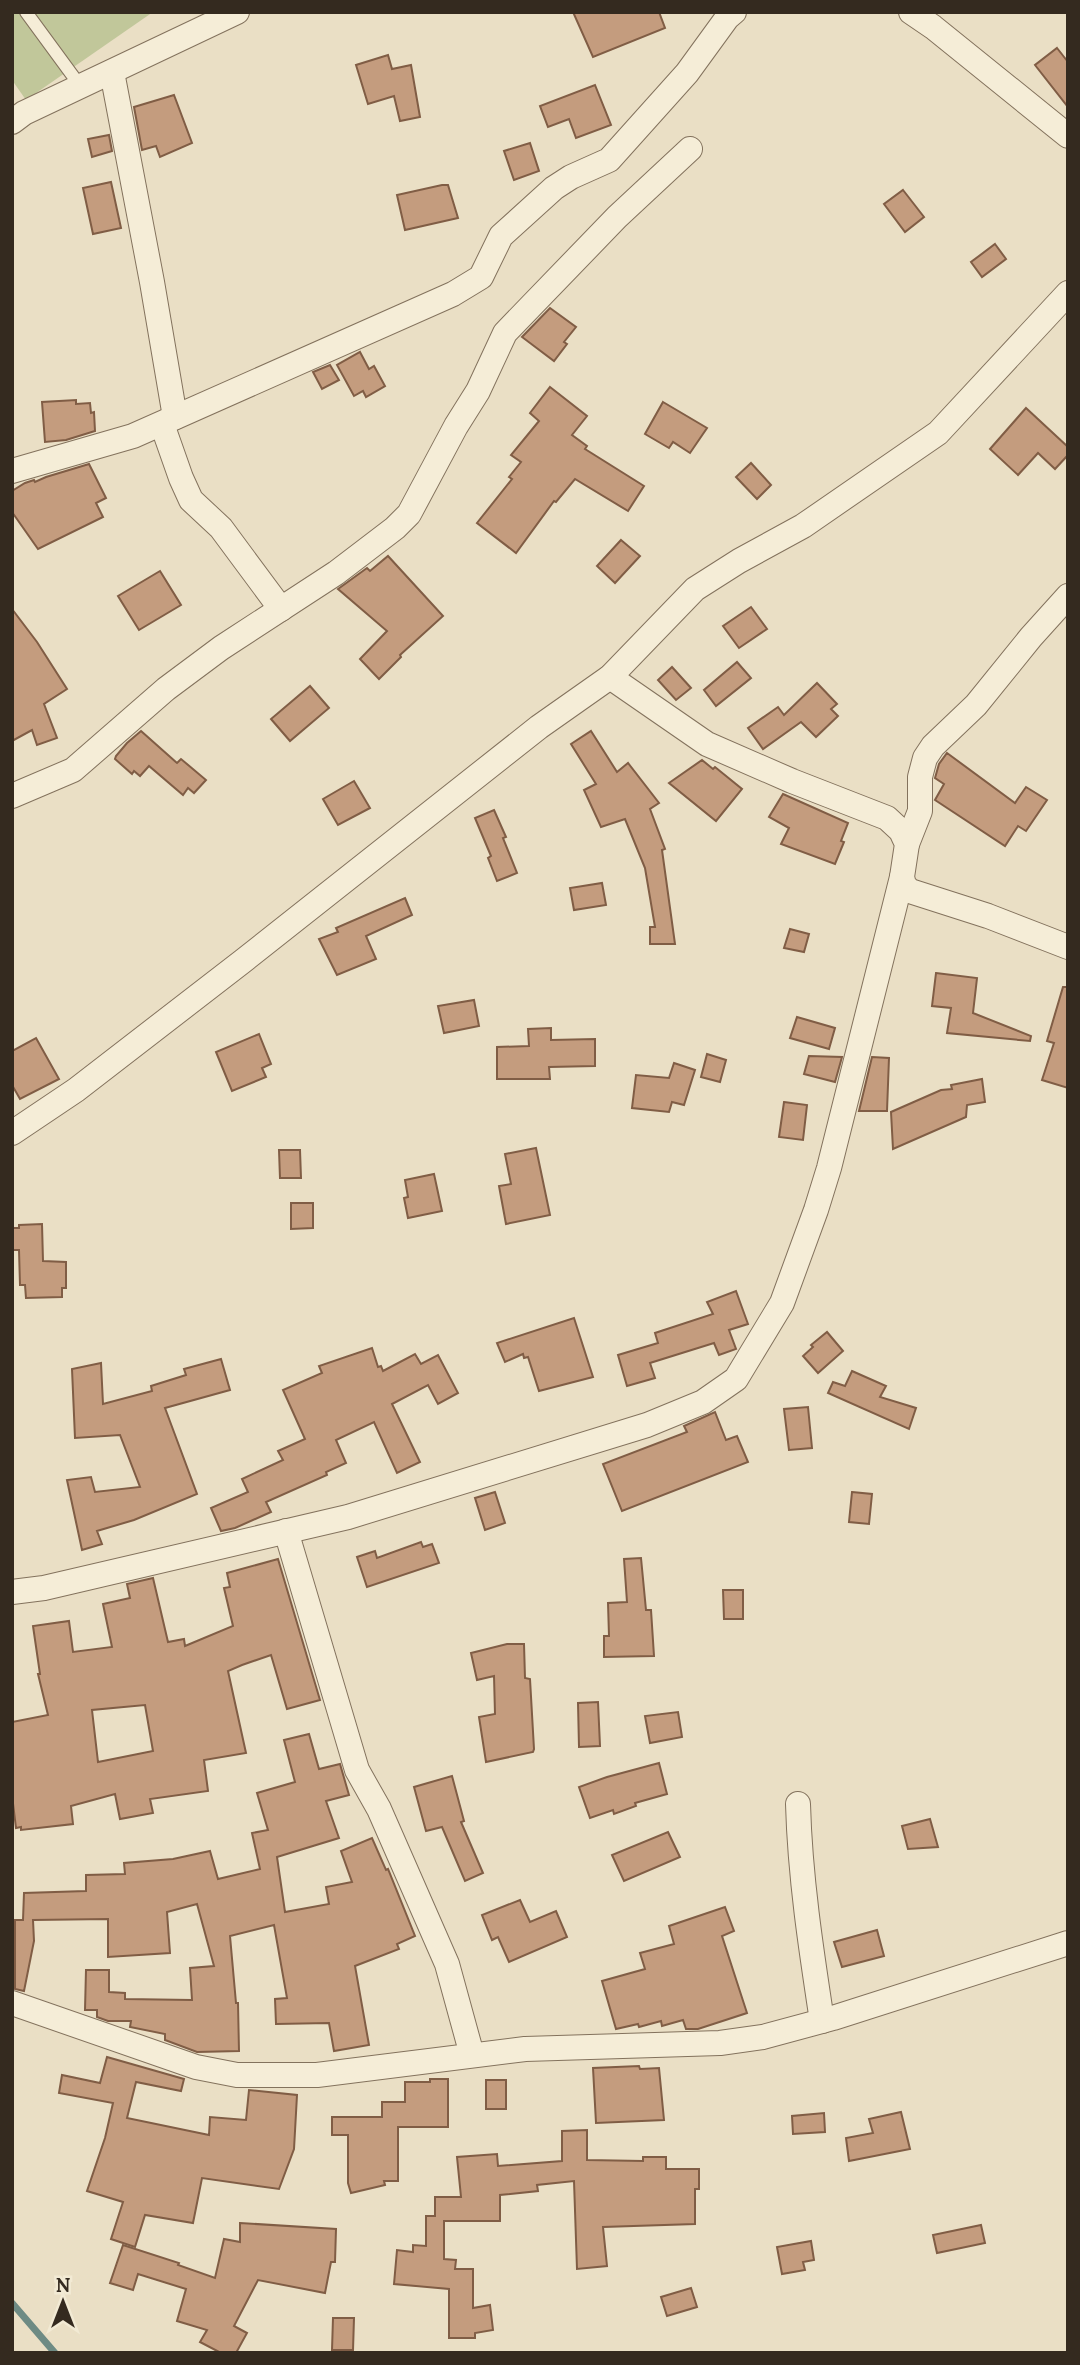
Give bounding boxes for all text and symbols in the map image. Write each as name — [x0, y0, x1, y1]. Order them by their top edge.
north arrow — [28, 2267, 98, 2337]
text: N — [56, 2273, 71, 2297]

